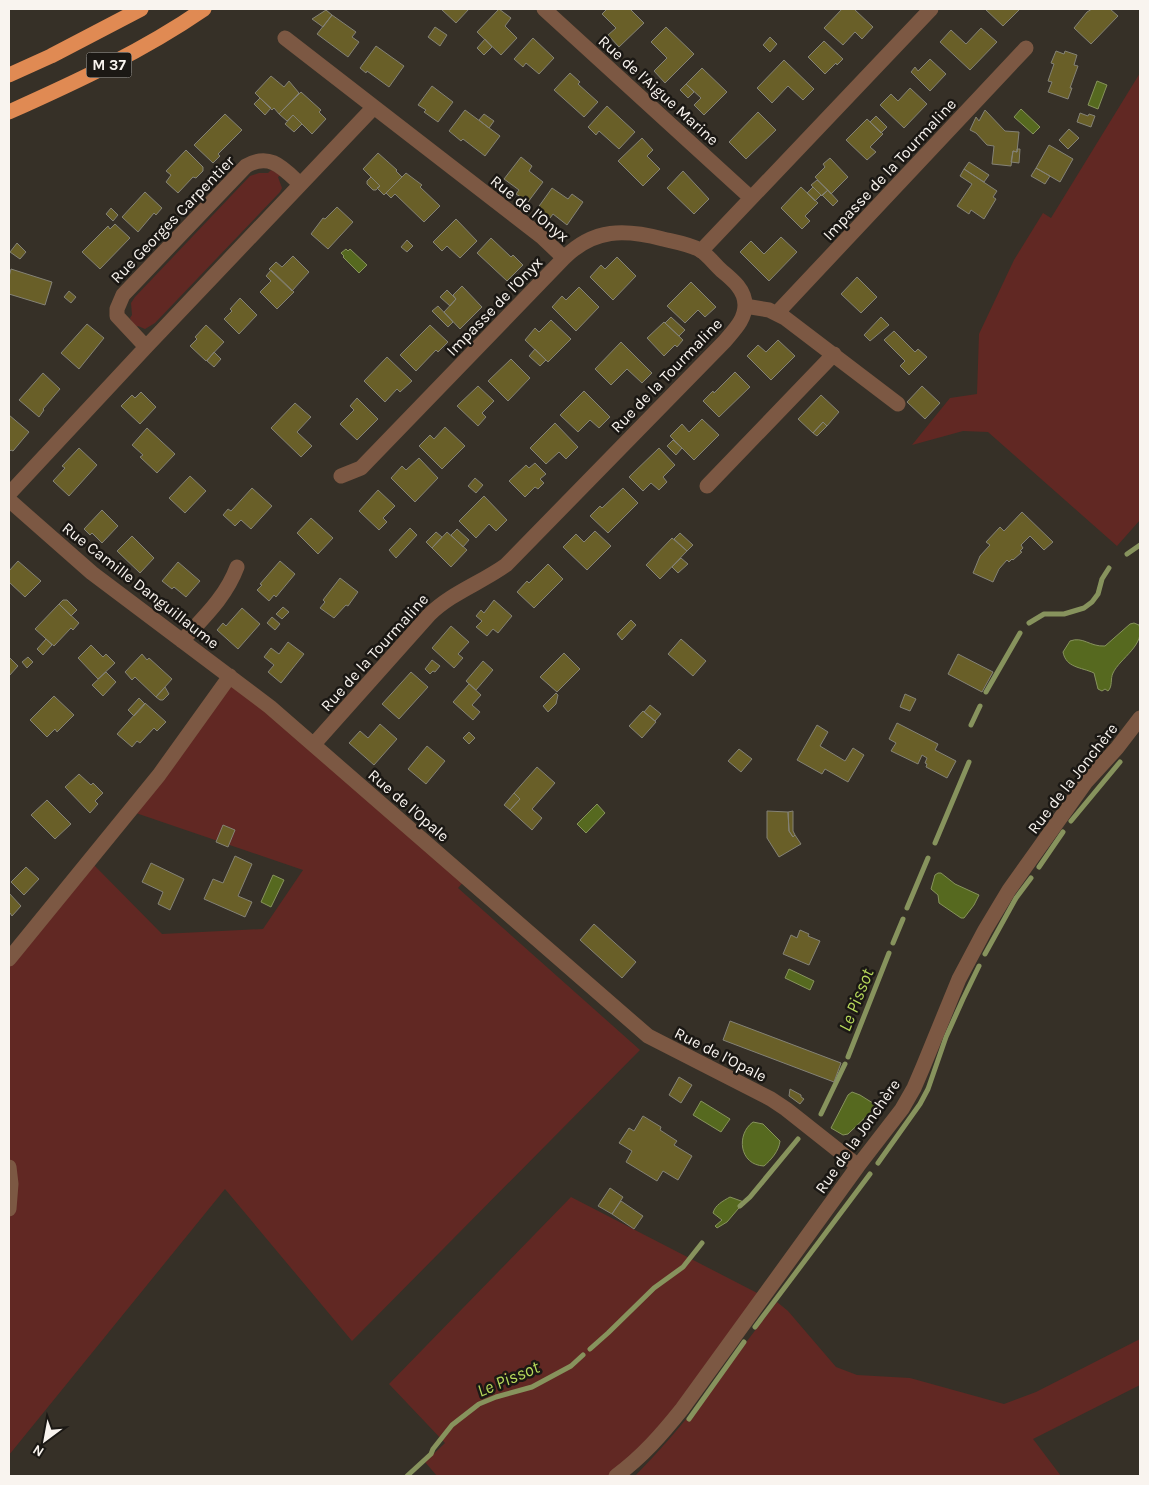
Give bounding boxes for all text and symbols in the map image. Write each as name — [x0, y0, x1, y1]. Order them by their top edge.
street label: Rue de l'Aigue Marine — [595, 31, 723, 149]
road number: M 37 — [86, 52, 132, 78]
street label: Impasse de la Tourmaline — [819, 95, 960, 244]
street label: Rue Georges Carpentier — [106, 151, 238, 287]
street label: Rue de l'Onyx — [487, 171, 573, 246]
street label: Impasse de l'Onyx — [442, 253, 546, 360]
street label: Rue de la Tourmaline — [607, 314, 726, 437]
street label: Rue Camille Danguillaume — [58, 518, 223, 653]
street label: Rue de la Tourmaline — [316, 590, 432, 715]
street label: Rue de la Jonchère — [1023, 719, 1121, 837]
street label: Rue de l'Opale — [364, 765, 453, 846]
water label: Le Pissot — [834, 965, 879, 1035]
street label: Rue de l'Opale — [672, 1023, 770, 1086]
street label: Rue de la Jonchère — [811, 1076, 904, 1197]
water label: Le Pissot — [474, 1356, 543, 1402]
north arrow — [20, 1415, 70, 1465]
text: N — [30, 1441, 47, 1460]

